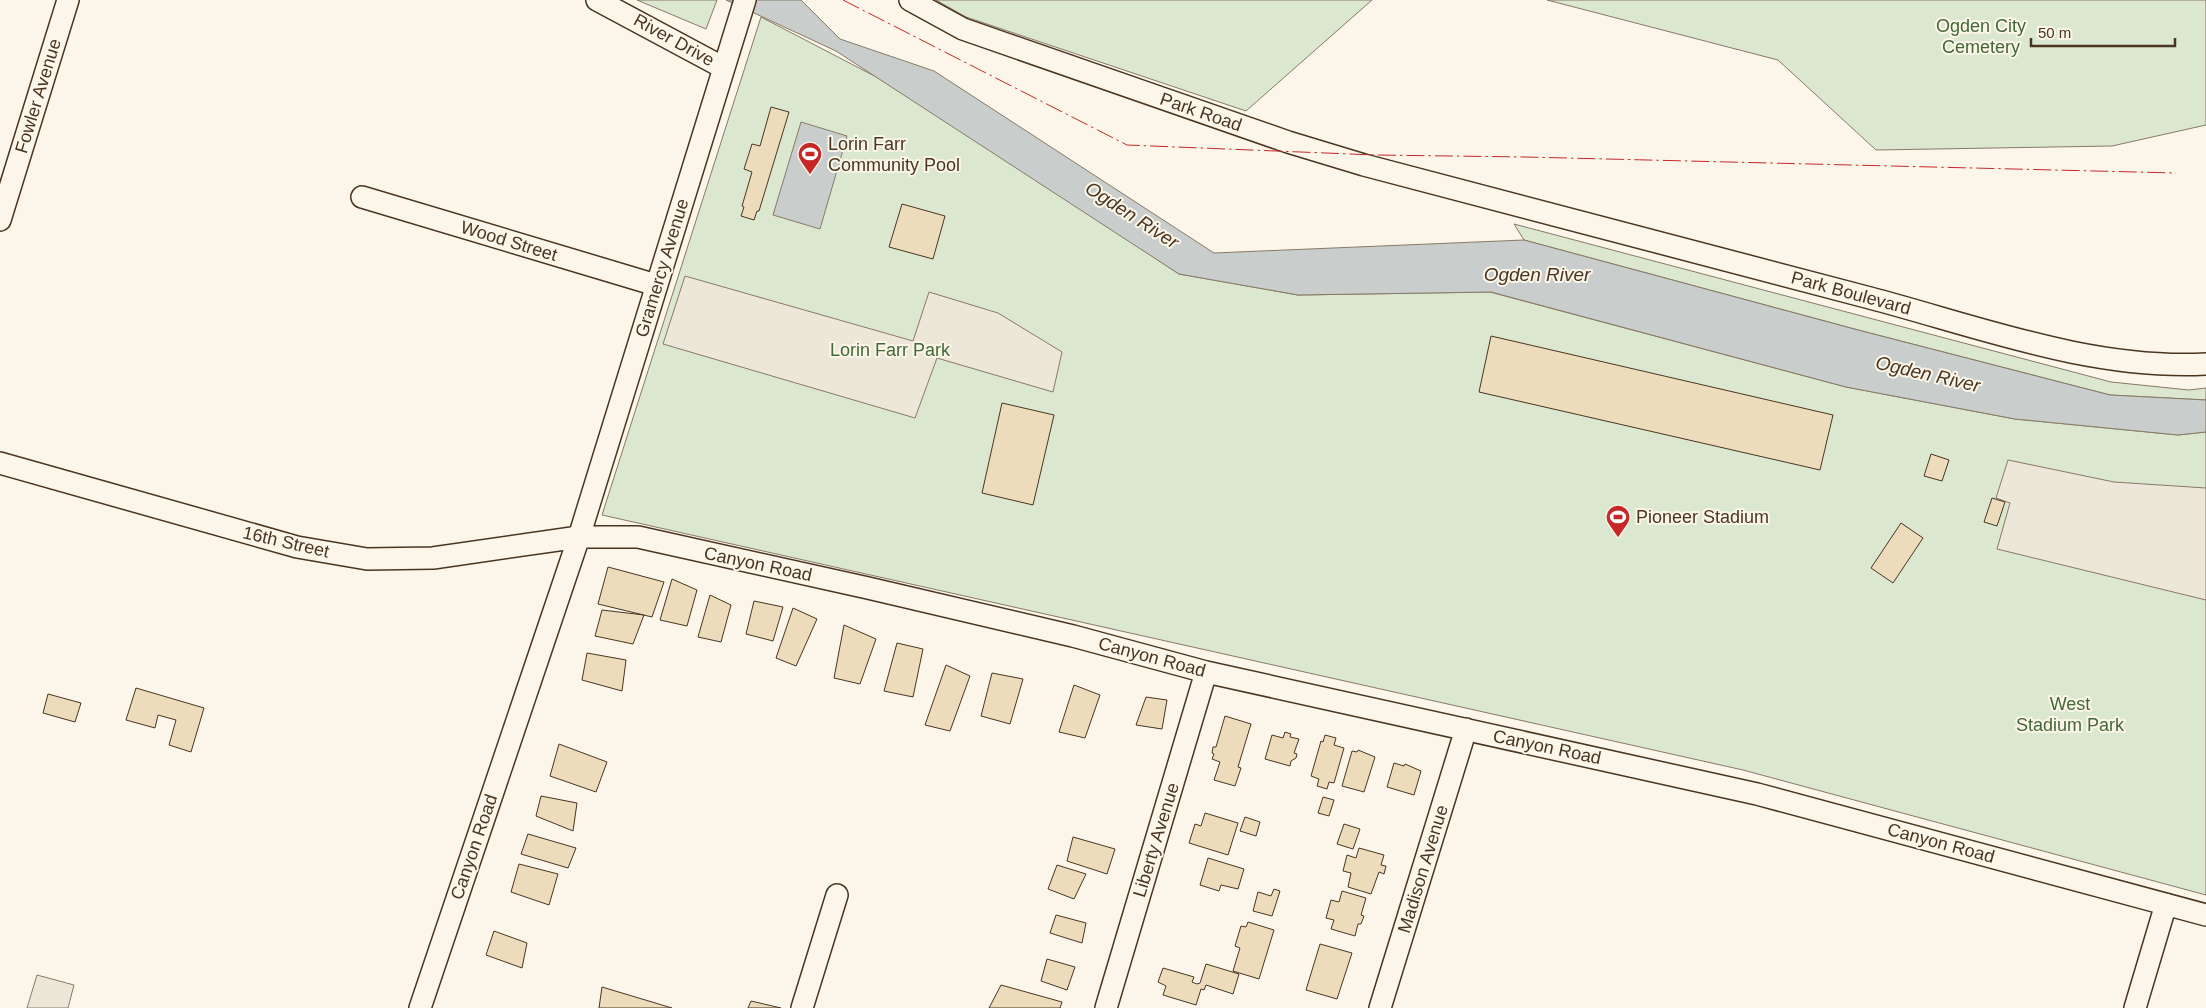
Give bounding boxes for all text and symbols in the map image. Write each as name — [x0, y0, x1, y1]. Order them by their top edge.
street label: River Drive — [630, 10, 718, 70]
scale bar — [2031, 15, 2175, 47]
park label: Ogden City Cemetery — [1936, 16, 2026, 57]
text: 50 m — [2038, 24, 2071, 41]
street label: Fowler Avenue — [11, 36, 65, 156]
street label: Park Road — [1158, 89, 1244, 135]
place label: Lorin Farr Community Pool — [828, 134, 960, 175]
sports icon: Lorin Farr Community Pool — [797, 141, 823, 175]
water label: Ogden River — [1082, 177, 1183, 253]
street label: Gramercy Avenue — [631, 196, 693, 340]
street label: Wood Street — [458, 217, 560, 265]
water label: Ogden River — [1484, 264, 1591, 285]
street label: Park Boulevard — [1789, 267, 1913, 319]
park label: Lorin Farr Park — [830, 340, 951, 360]
water label: Ogden River — [1874, 352, 1983, 396]
sports icon: Pioneer Stadium — [1605, 504, 1631, 538]
place label: Pioneer Stadium — [1636, 507, 1769, 527]
street label: 16th Street — [241, 522, 331, 562]
street label: Canyon Road — [702, 543, 814, 585]
street label: Canyon Road — [1096, 633, 1208, 681]
park label: West Stadium Park — [2016, 694, 2125, 735]
street label: Canyon Road — [1491, 726, 1603, 768]
street label: Liberty Avenue — [1129, 780, 1183, 900]
street label: Canyon Road — [447, 792, 501, 902]
street label: Madison Avenue — [1394, 803, 1452, 935]
street label: Canyon Road — [1885, 819, 1997, 867]

